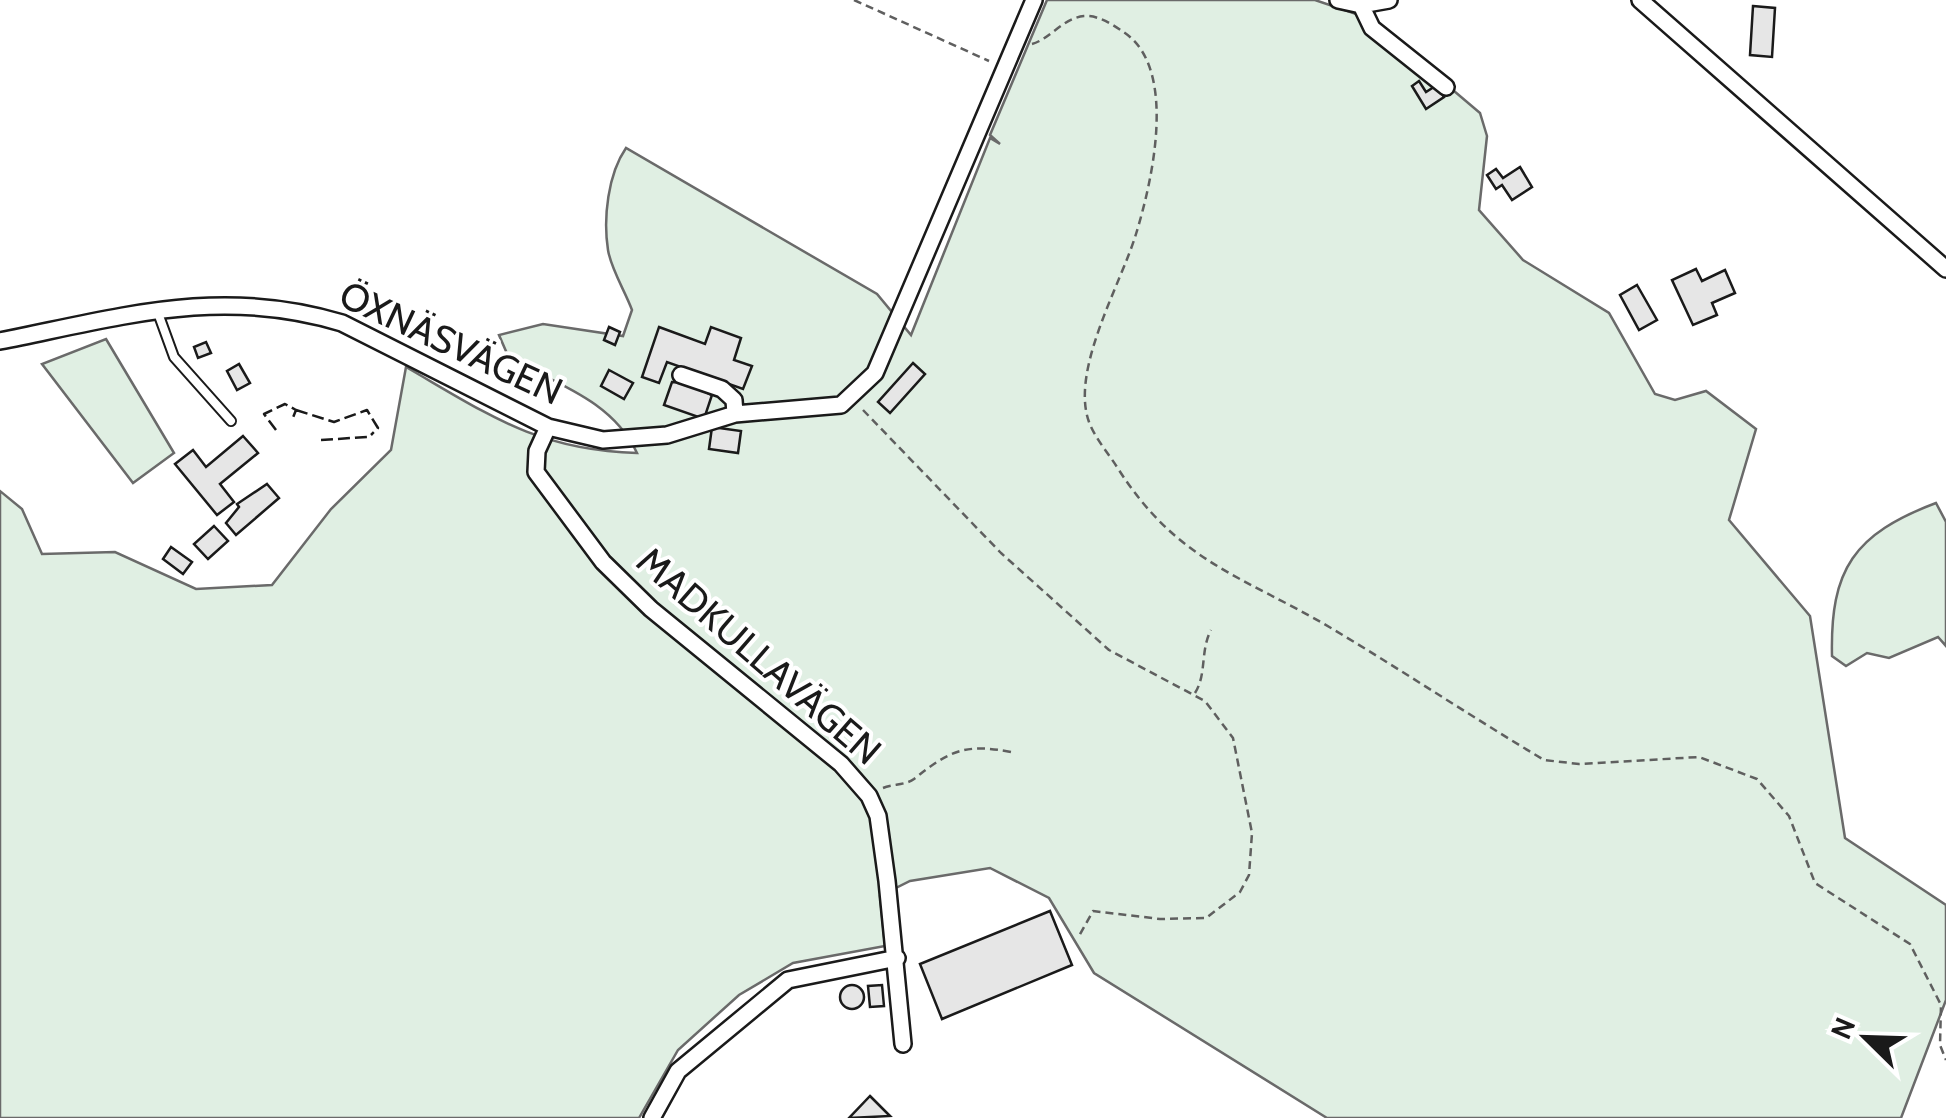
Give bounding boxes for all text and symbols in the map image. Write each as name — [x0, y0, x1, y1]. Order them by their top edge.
street label: ÖXNÄSVÄGEN — [332, 270, 570, 415]
street label: MADKULLAVÄGEN — [628, 537, 891, 774]
north arrow — [1816, 988, 1916, 1088]
text: N — [1823, 1012, 1863, 1044]

